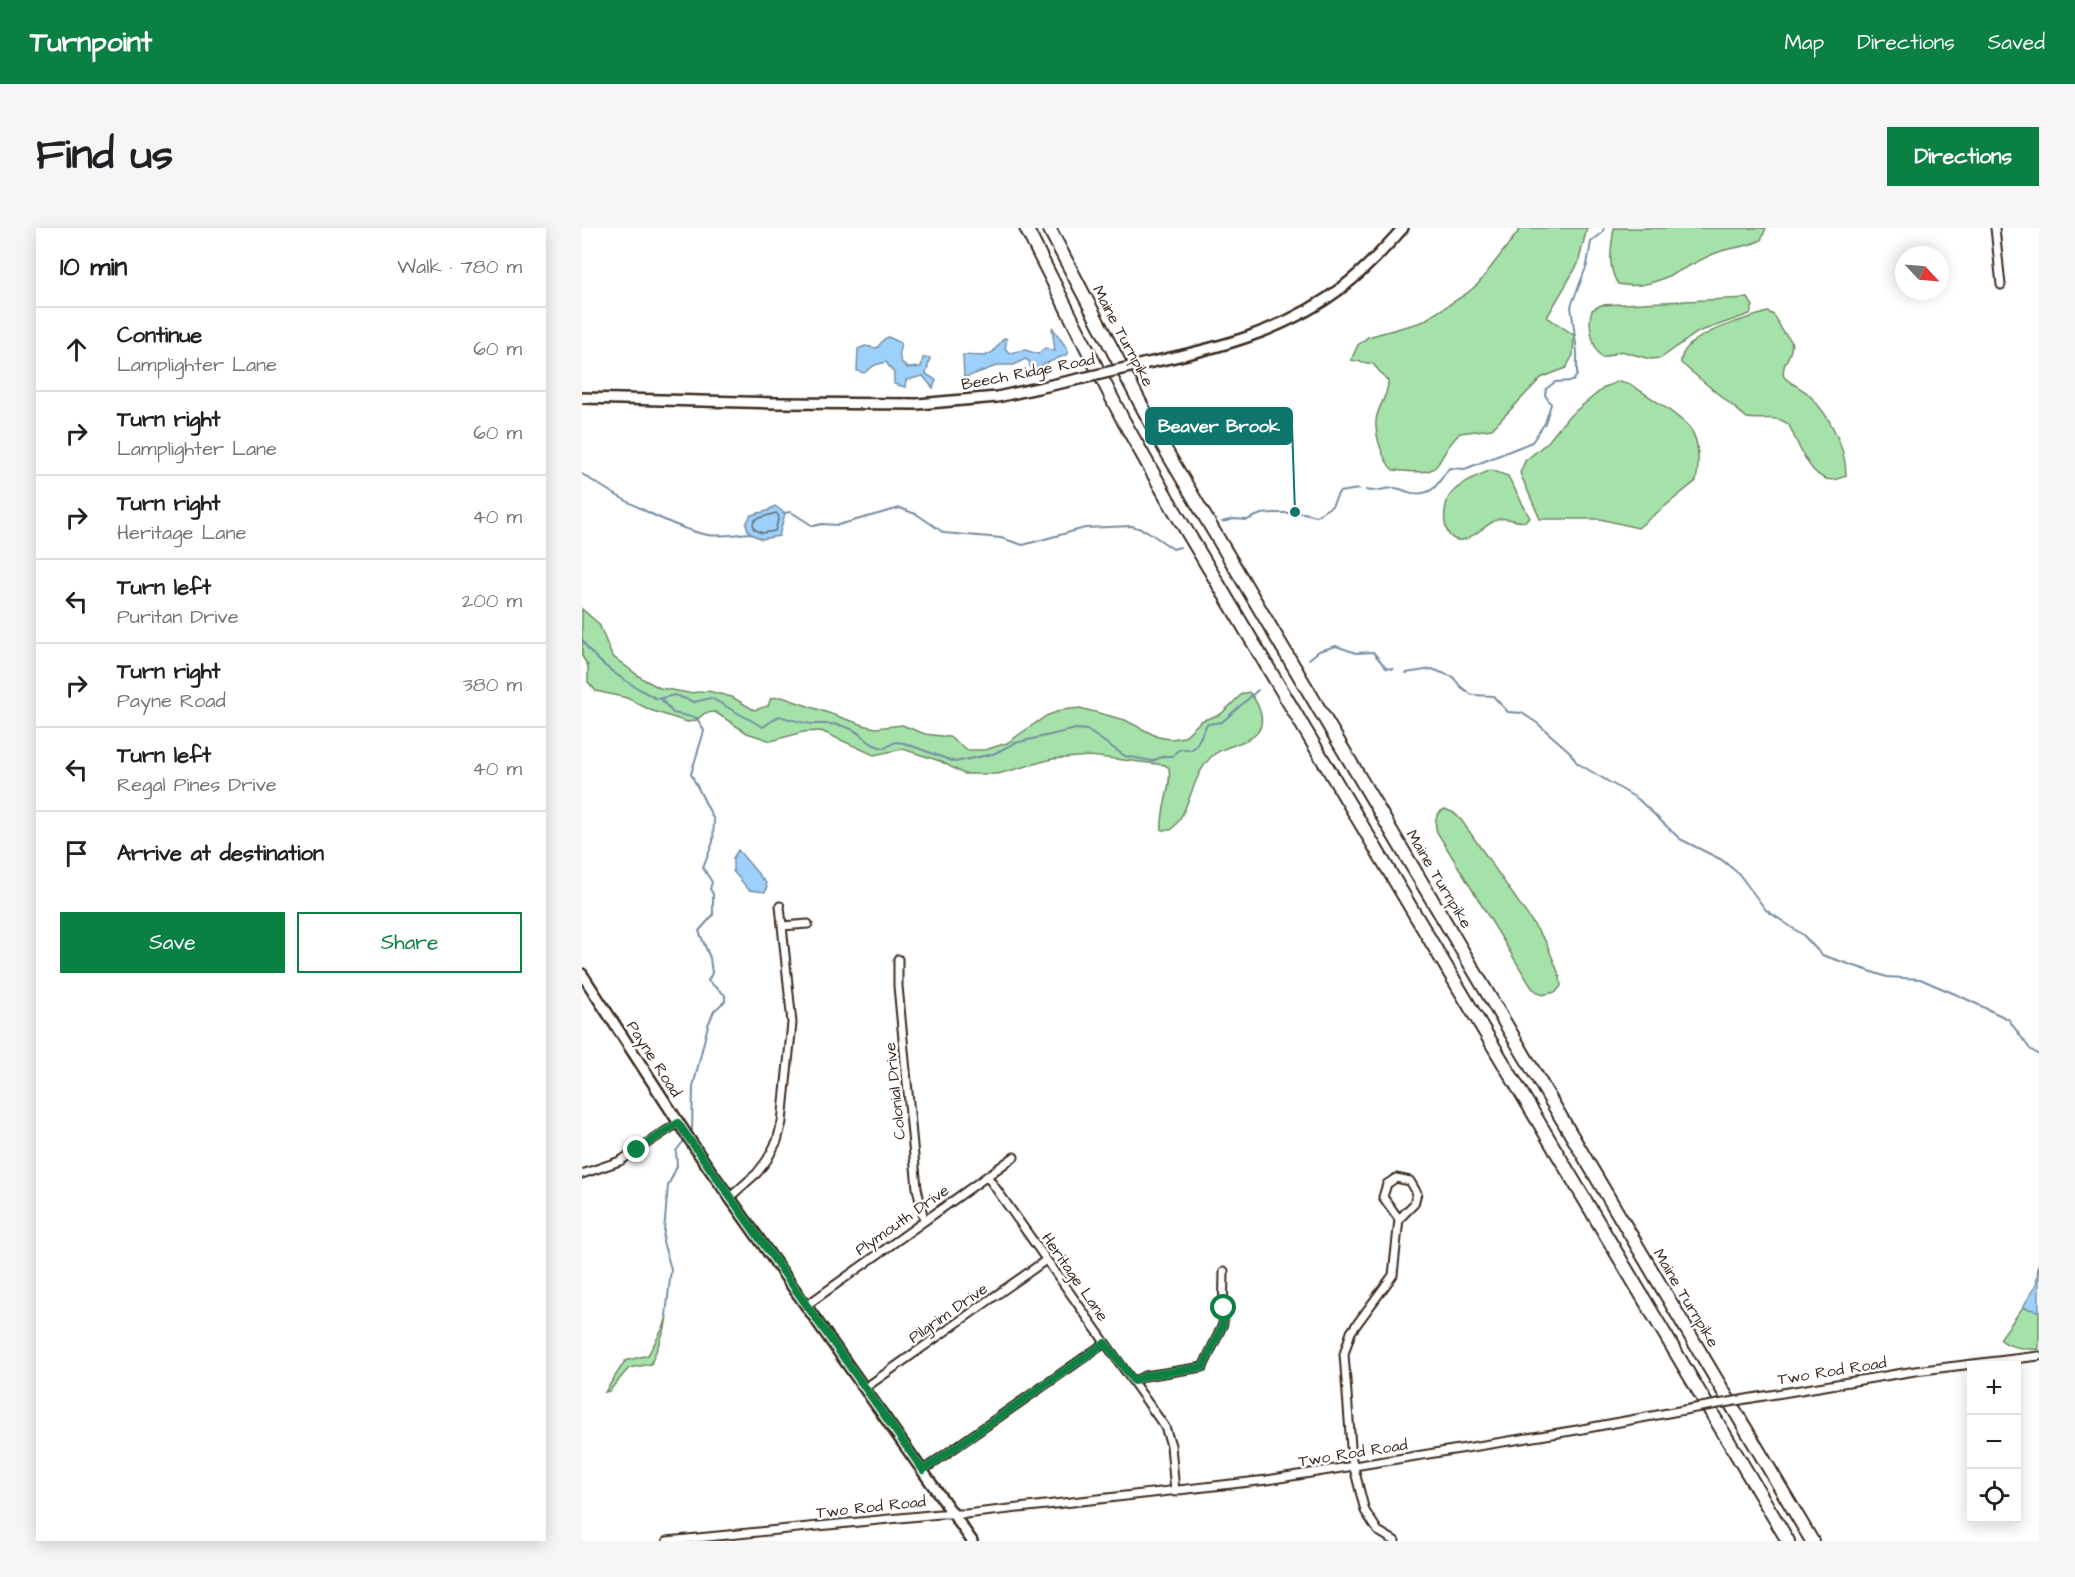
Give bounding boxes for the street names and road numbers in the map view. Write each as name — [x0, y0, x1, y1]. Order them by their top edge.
street label: Maine Turnpike — [1087, 282, 1159, 391]
street label: Beech Ridge Road — [960, 348, 1097, 397]
street label: Maine Turnpike — [1401, 826, 1477, 933]
street label: Payne Road — [620, 1017, 687, 1102]
street label: Colonial Drive — [879, 1041, 911, 1141]
street label: Plymouth Drive — [850, 1179, 954, 1262]
street label: Heritage Lane — [1036, 1228, 1114, 1327]
street label: Maine Turnpike — [1648, 1245, 1724, 1352]
street label: Pilgrim Drive — [904, 1277, 993, 1349]
street label: Two Rod Road — [1776, 1352, 1888, 1390]
street label: Two Rod Road — [1297, 1434, 1409, 1472]
street label: Two Rod Road — [815, 1490, 927, 1524]

